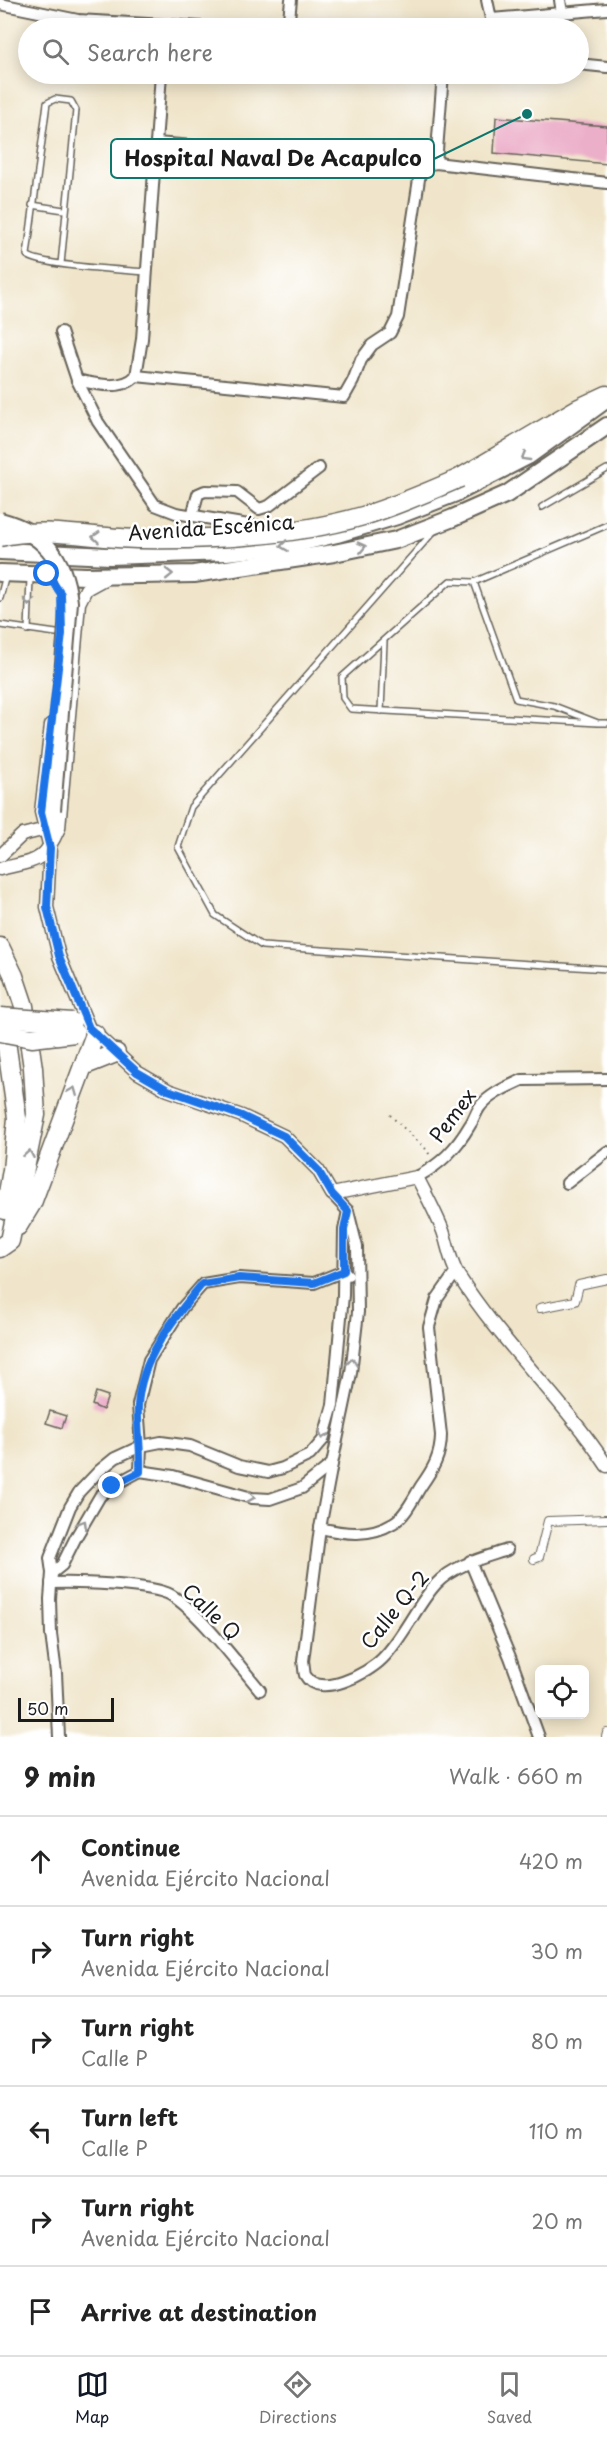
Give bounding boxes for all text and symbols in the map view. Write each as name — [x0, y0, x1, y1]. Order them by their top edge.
search box — [18, 18, 589, 84]
icon: search — [39, 35, 72, 68]
text: Search here — [87, 35, 213, 68]
callout: Hospital Naval De Acapulco — [111, 139, 434, 178]
text: Hospital Naval De Acapulco — [124, 141, 422, 173]
one-way arrow — [521, 450, 531, 461]
street label: Avenida Escénica — [127, 506, 295, 548]
one-way arrow — [91, 531, 100, 544]
one-way arrow — [279, 539, 289, 551]
one-way arrow — [357, 541, 367, 554]
route start — [33, 560, 59, 586]
one-way arrow — [164, 568, 173, 581]
one-way arrow — [23, 597, 35, 606]
street label: Pemex — [422, 1082, 483, 1149]
one-way arrow — [66, 1086, 78, 1097]
one-way arrow — [22, 1150, 35, 1160]
one-way arrow — [345, 1358, 358, 1367]
one-way arrow — [318, 1428, 330, 1439]
route end — [98, 1472, 124, 1498]
one-way arrow — [247, 1490, 256, 1502]
one-way arrow — [76, 1520, 87, 1530]
street label: Calle Q-2 — [353, 1563, 435, 1655]
street label: Calle Q — [176, 1576, 248, 1647]
map controls — [535, 1665, 589, 1719]
button: locate — [535, 1665, 589, 1719]
scale bar — [18, 1695, 114, 1722]
text: 50 m — [27, 1696, 68, 1720]
text: 9 min — [24, 1757, 96, 1796]
text: Walk · 660 m — [449, 1761, 583, 1791]
text: Continue — [81, 1830, 180, 1863]
icon: ahead — [24, 1845, 57, 1878]
text: 420 m — [519, 1846, 583, 1876]
text: Avenida Ejército Nacional — [81, 1863, 330, 1893]
text: Turn right — [81, 1920, 194, 1953]
icon: right — [24, 1935, 57, 1968]
text: 30 m — [530, 1936, 583, 1966]
text: Avenida Ejército Nacional — [81, 1953, 330, 1983]
text: Turn right — [81, 2010, 194, 2043]
icon: right — [24, 2025, 57, 2058]
text: 80 m — [531, 2026, 583, 2056]
text: Calle P — [81, 2043, 148, 2073]
text: Turn left — [81, 2100, 178, 2133]
icon: left — [24, 2115, 57, 2148]
text: 110 m — [529, 2116, 583, 2146]
text: Calle P — [81, 2133, 148, 2163]
text: Turn right — [81, 2190, 194, 2223]
icon: right — [24, 2205, 57, 2238]
text: 20 m — [531, 2206, 583, 2236]
text: Avenida Ejército Nacional — [81, 2223, 330, 2253]
icon: arrive — [24, 2295, 57, 2328]
text: Arrive at destination — [81, 2295, 317, 2328]
tab: Map — [75, 2368, 109, 2428]
tab: Directions — [259, 2368, 337, 2428]
tab: Saved — [487, 2368, 532, 2428]

